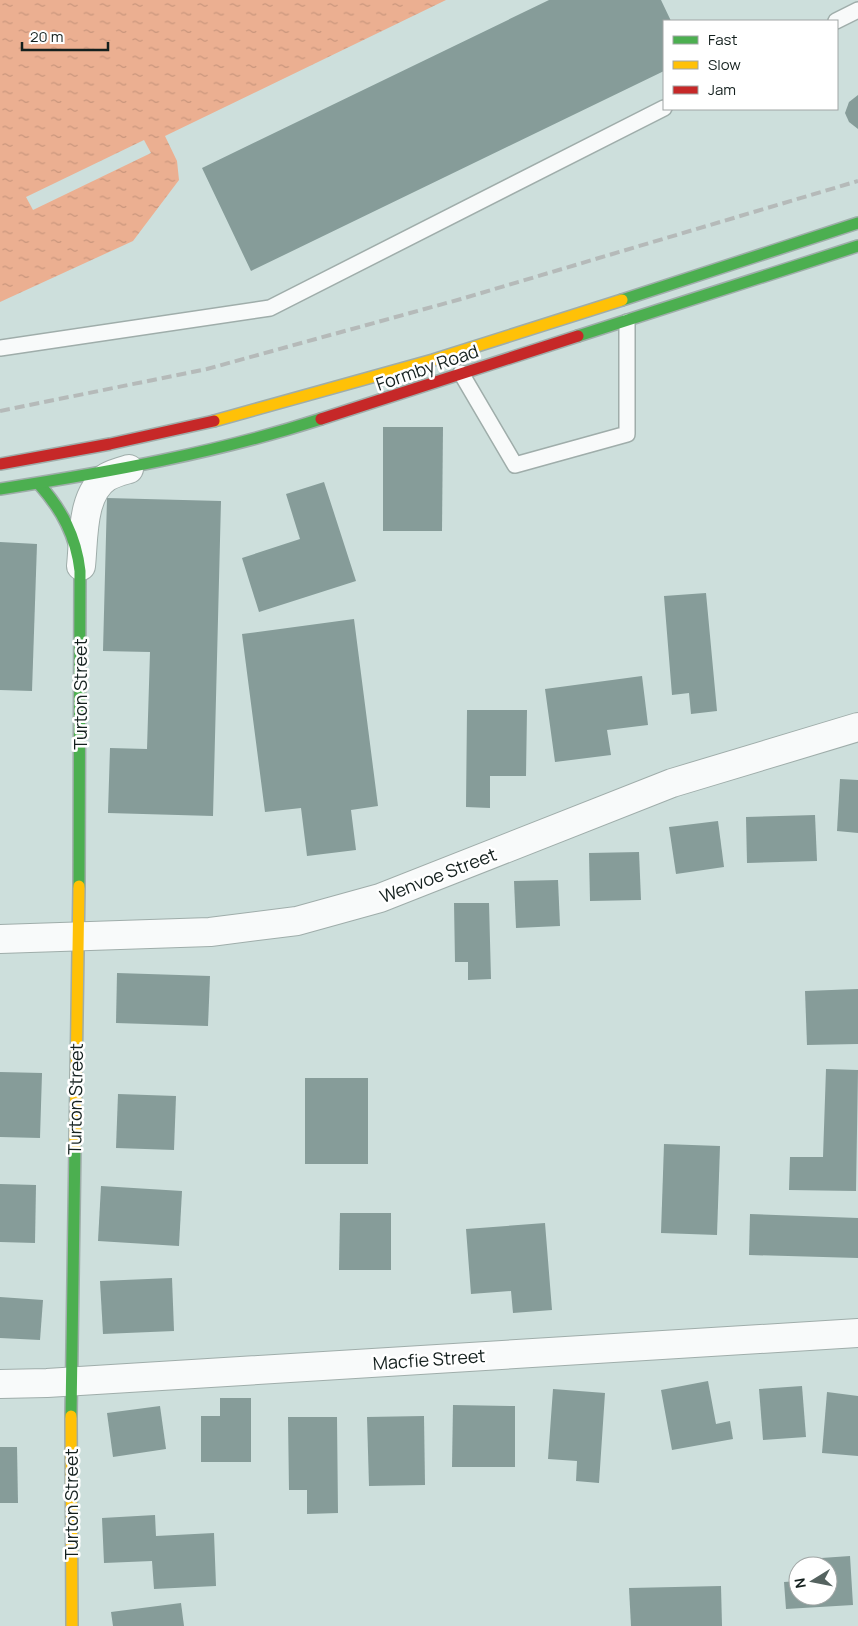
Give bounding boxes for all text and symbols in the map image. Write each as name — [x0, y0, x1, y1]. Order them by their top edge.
scale bar — [22, 20, 109, 52]
legend — [663, 20, 838, 110]
text: 20 m — [30, 26, 63, 47]
text: Fast — [708, 29, 737, 50]
text: Slow — [708, 54, 741, 75]
text: Jam — [708, 79, 736, 100]
street label: Formby Road — [372, 338, 482, 396]
street label: Turton Street — [68, 638, 92, 750]
street label: Wenvoe Street — [376, 842, 500, 908]
street label: Turton Street — [62, 1043, 88, 1155]
street label: Macfie Street — [372, 1343, 486, 1375]
street label: Turton Street — [59, 1448, 83, 1560]
north arrow — [788, 1556, 838, 1606]
text: N — [789, 1577, 810, 1590]

